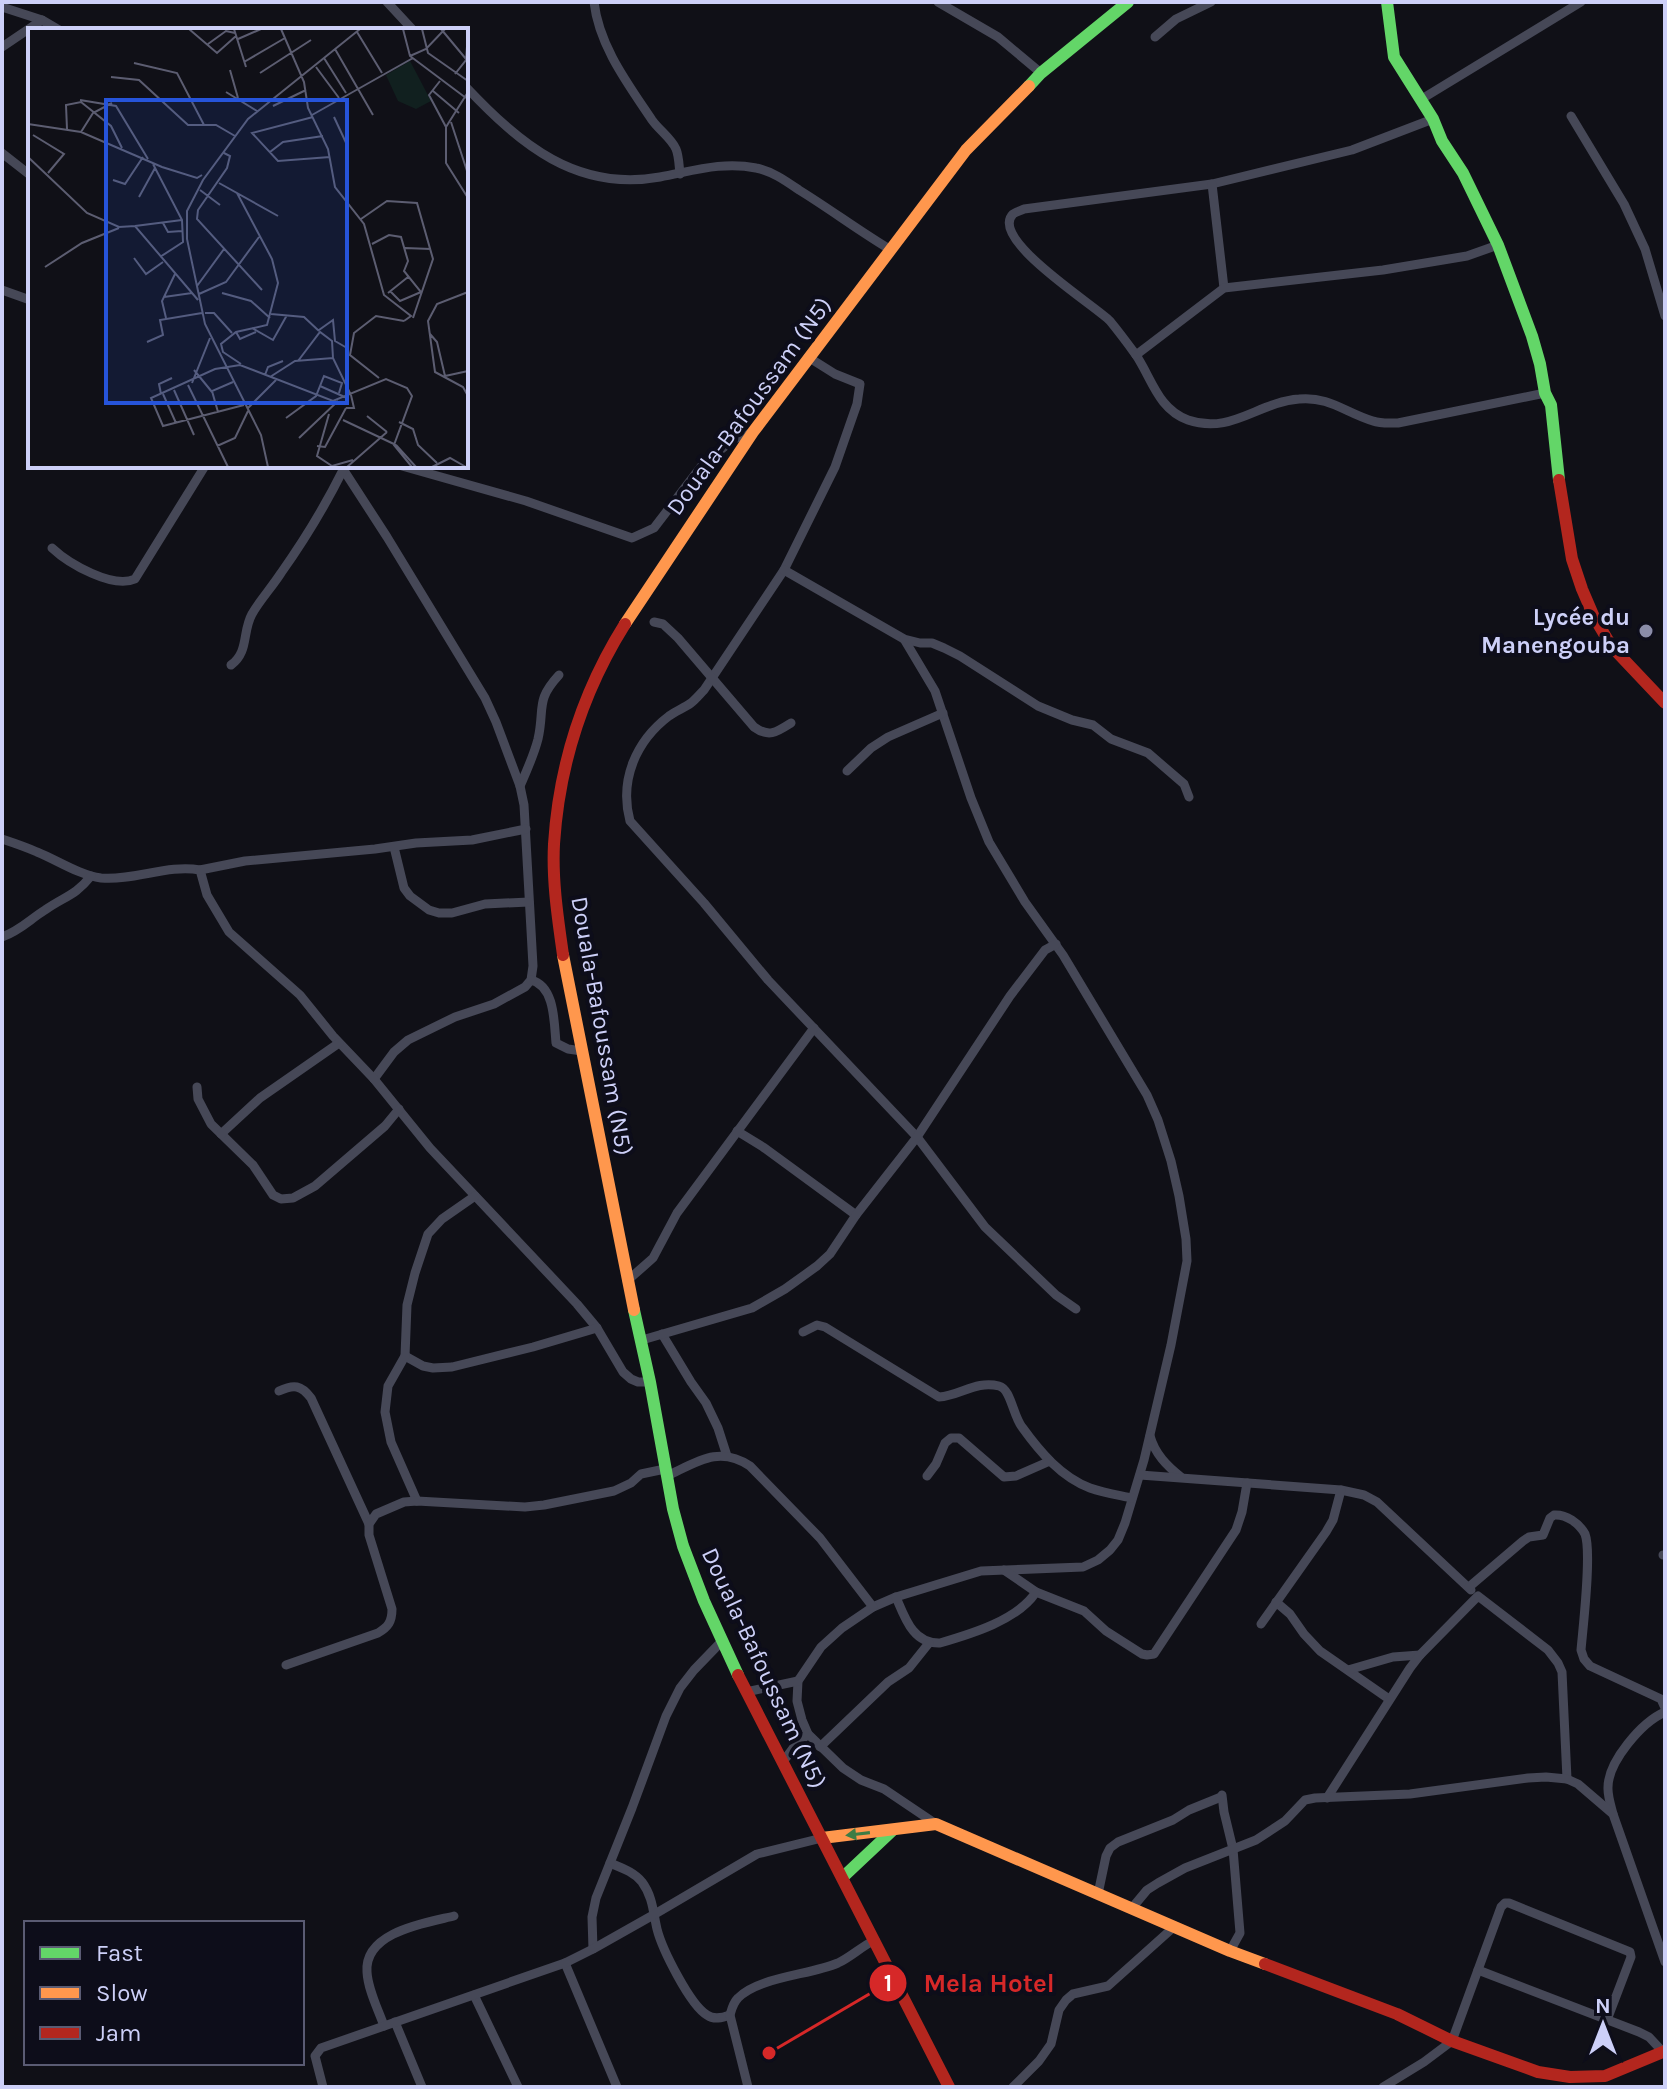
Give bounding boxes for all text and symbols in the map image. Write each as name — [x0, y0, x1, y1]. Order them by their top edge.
inset map — [28, 28, 468, 468]
street label: Douala-Bafoussam (N5) — [660, 292, 838, 520]
place label: Lycée du Manengouba — [1481, 603, 1630, 659]
marker: Lycée du Manengouba — [1637, 622, 1655, 640]
street label: Douala-Bafoussam (N5) — [565, 894, 639, 1158]
street label: Douala-Bafoussam (N5) — [696, 1543, 832, 1793]
one-way arrow — [845, 1828, 870, 1841]
legend — [24, 1921, 304, 2065]
text: Fast — [96, 1939, 143, 1967]
callout: Mela Hotel — [868, 1958, 1071, 2008]
text: Mela Hotel — [923, 1968, 1055, 1999]
text: 1 — [884, 1969, 892, 1997]
text: Slow — [96, 1979, 148, 2007]
north arrow — [1563, 1985, 1643, 2065]
text: N — [1595, 1993, 1611, 2019]
text: Jam — [96, 2019, 141, 2047]

